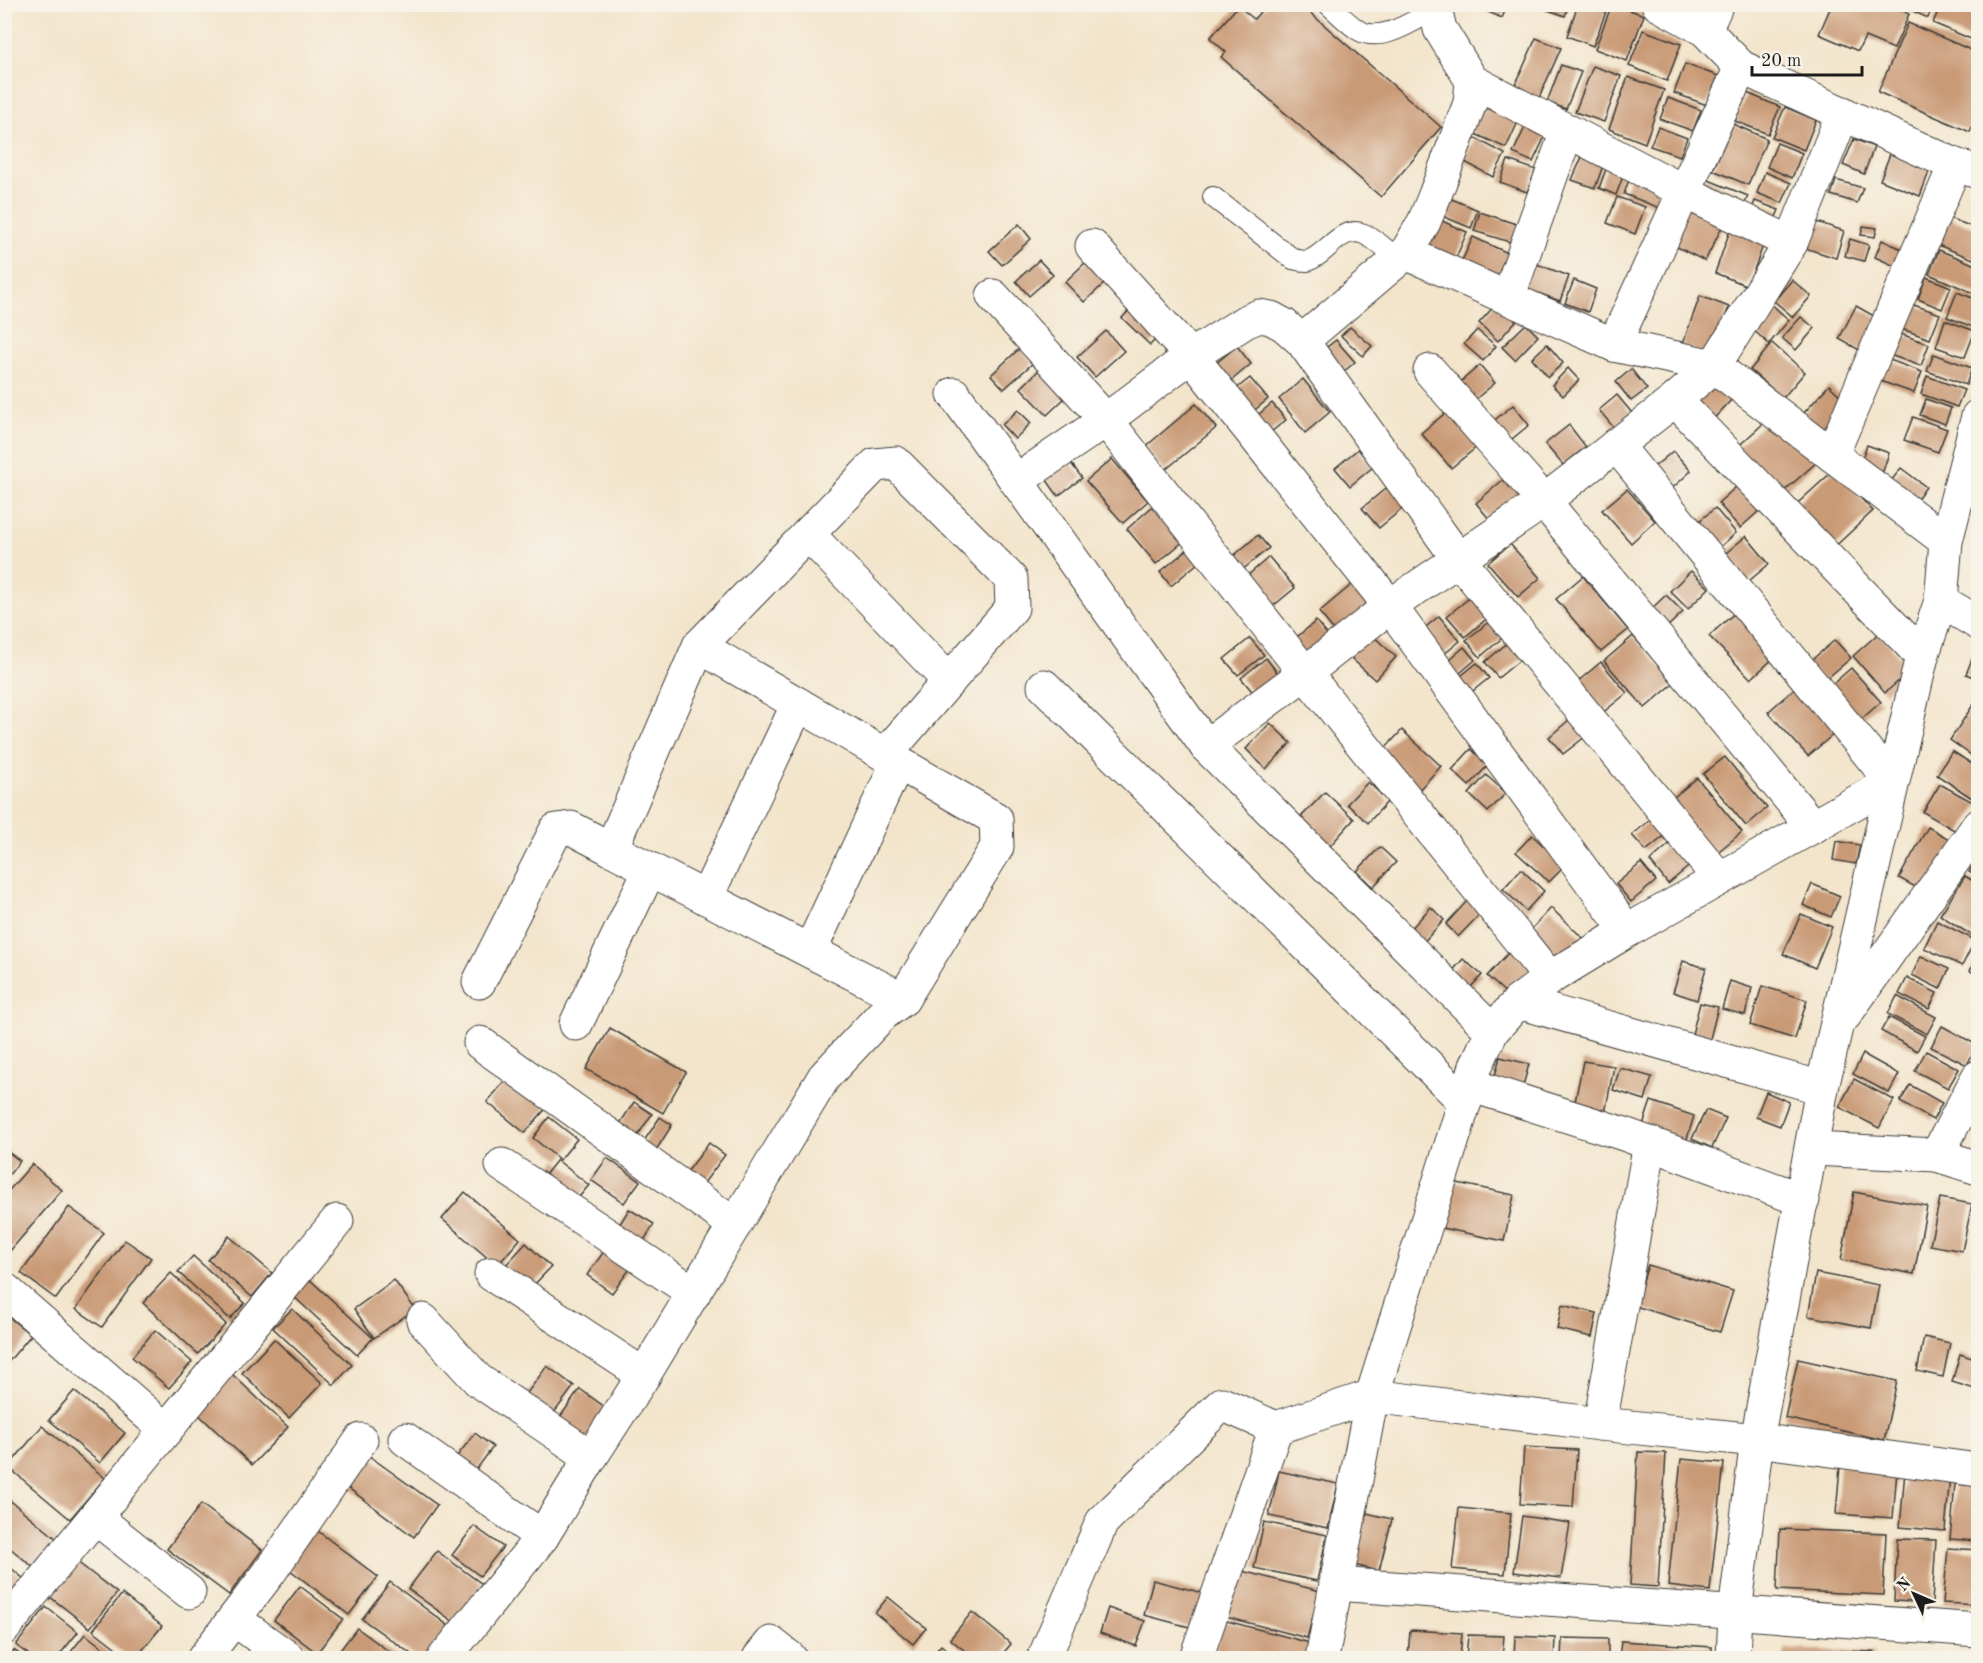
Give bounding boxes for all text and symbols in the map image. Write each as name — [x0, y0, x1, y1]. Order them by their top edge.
scale bar — [1752, 39, 1862, 77]
text: 20 m — [1761, 52, 1801, 70]
north arrow — [1884, 1564, 1944, 1624]
text: N — [1895, 1574, 1915, 1595]

